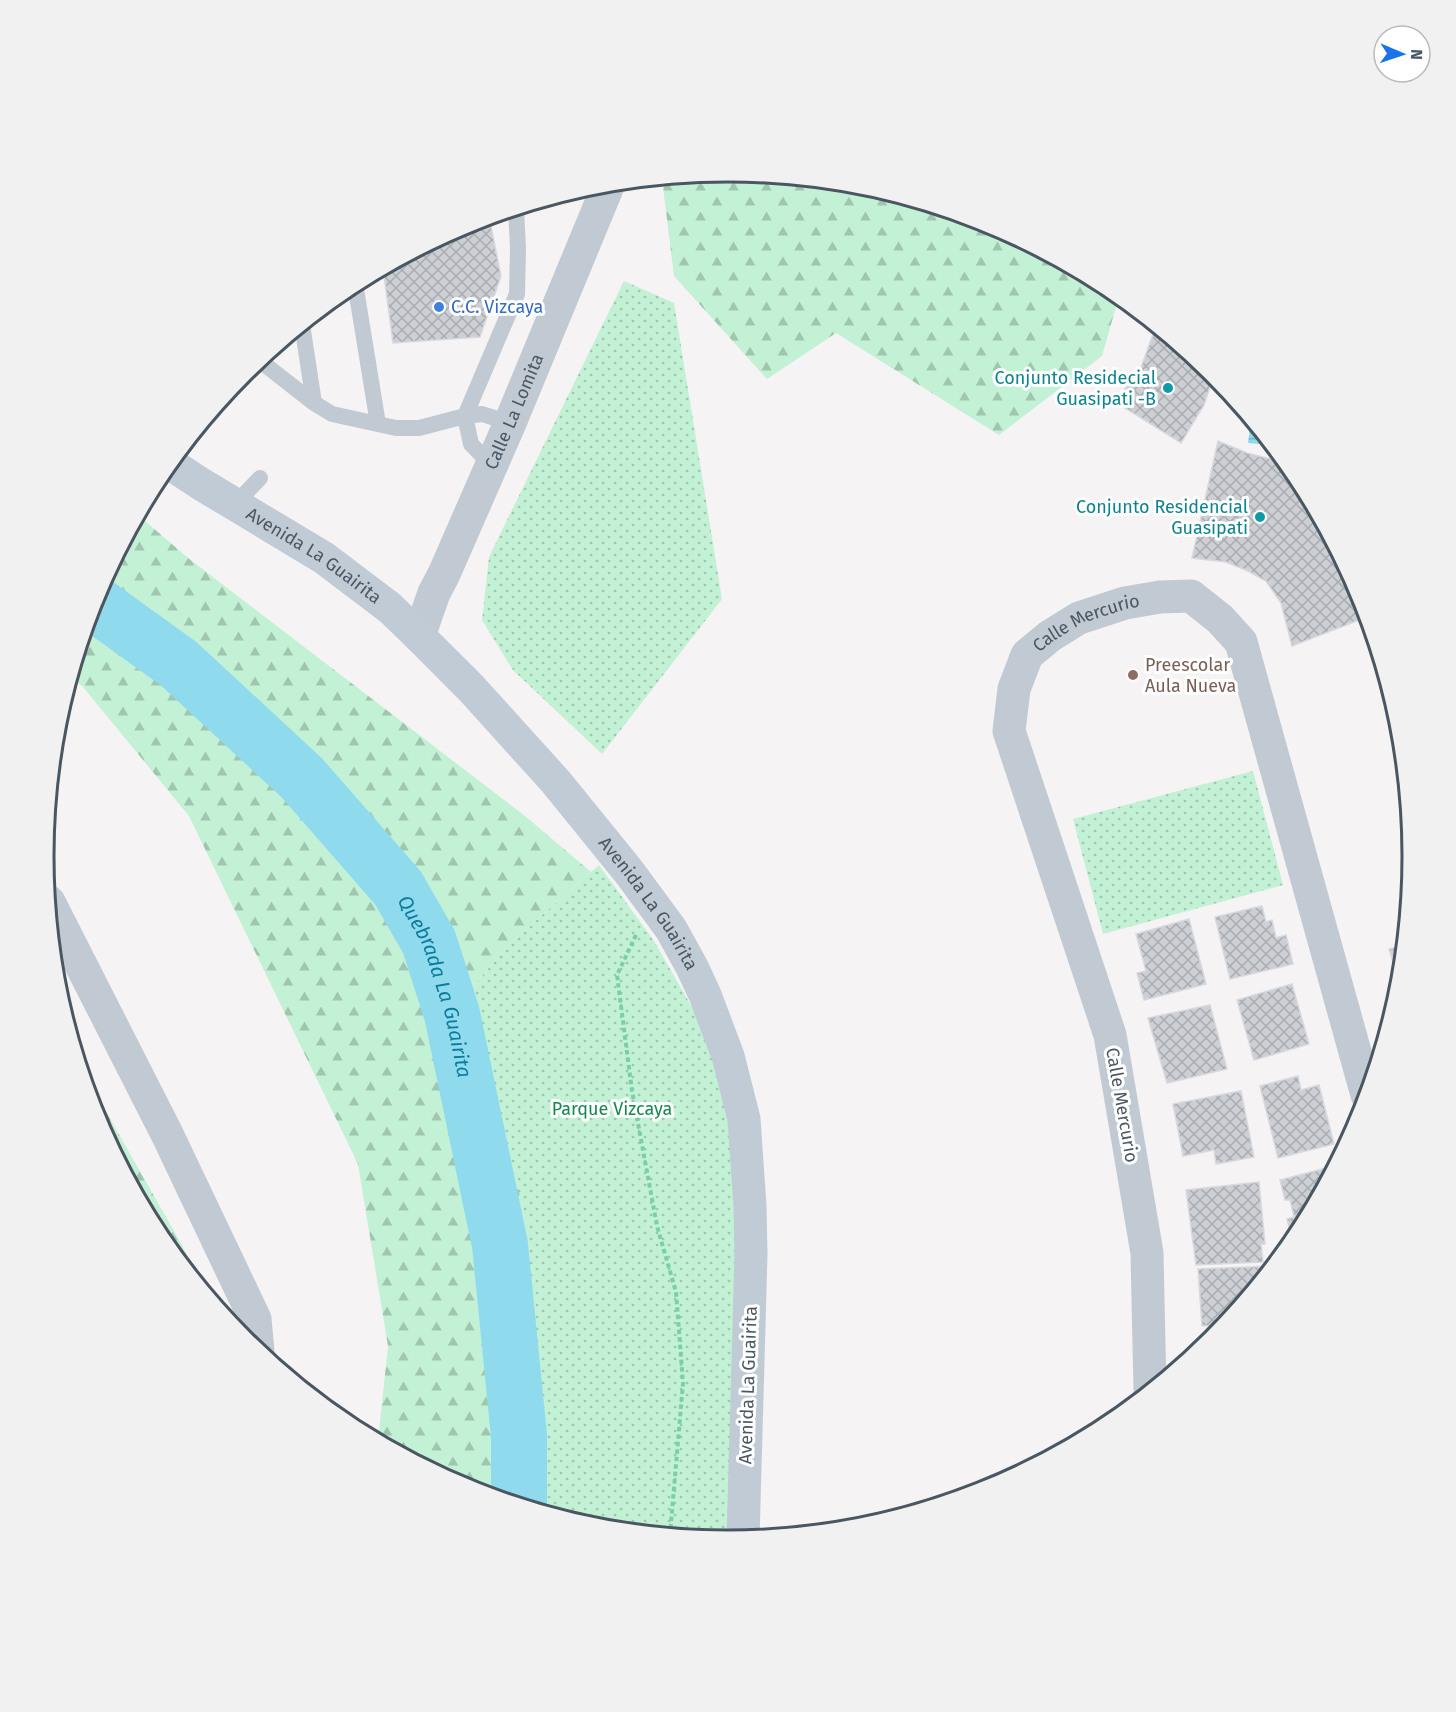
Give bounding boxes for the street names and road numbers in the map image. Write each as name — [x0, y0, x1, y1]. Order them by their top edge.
street label: Calle La Lomita — [480, 350, 548, 473]
street label: Avenida La Guairita — [242, 503, 386, 609]
street label: Calle Mercurio — [1028, 590, 1141, 657]
street label: Avenida La Guairita — [594, 832, 703, 974]
street label: Calle Mercurio — [1101, 1046, 1143, 1164]
street label: Avenida La Guairita — [734, 1306, 762, 1464]

